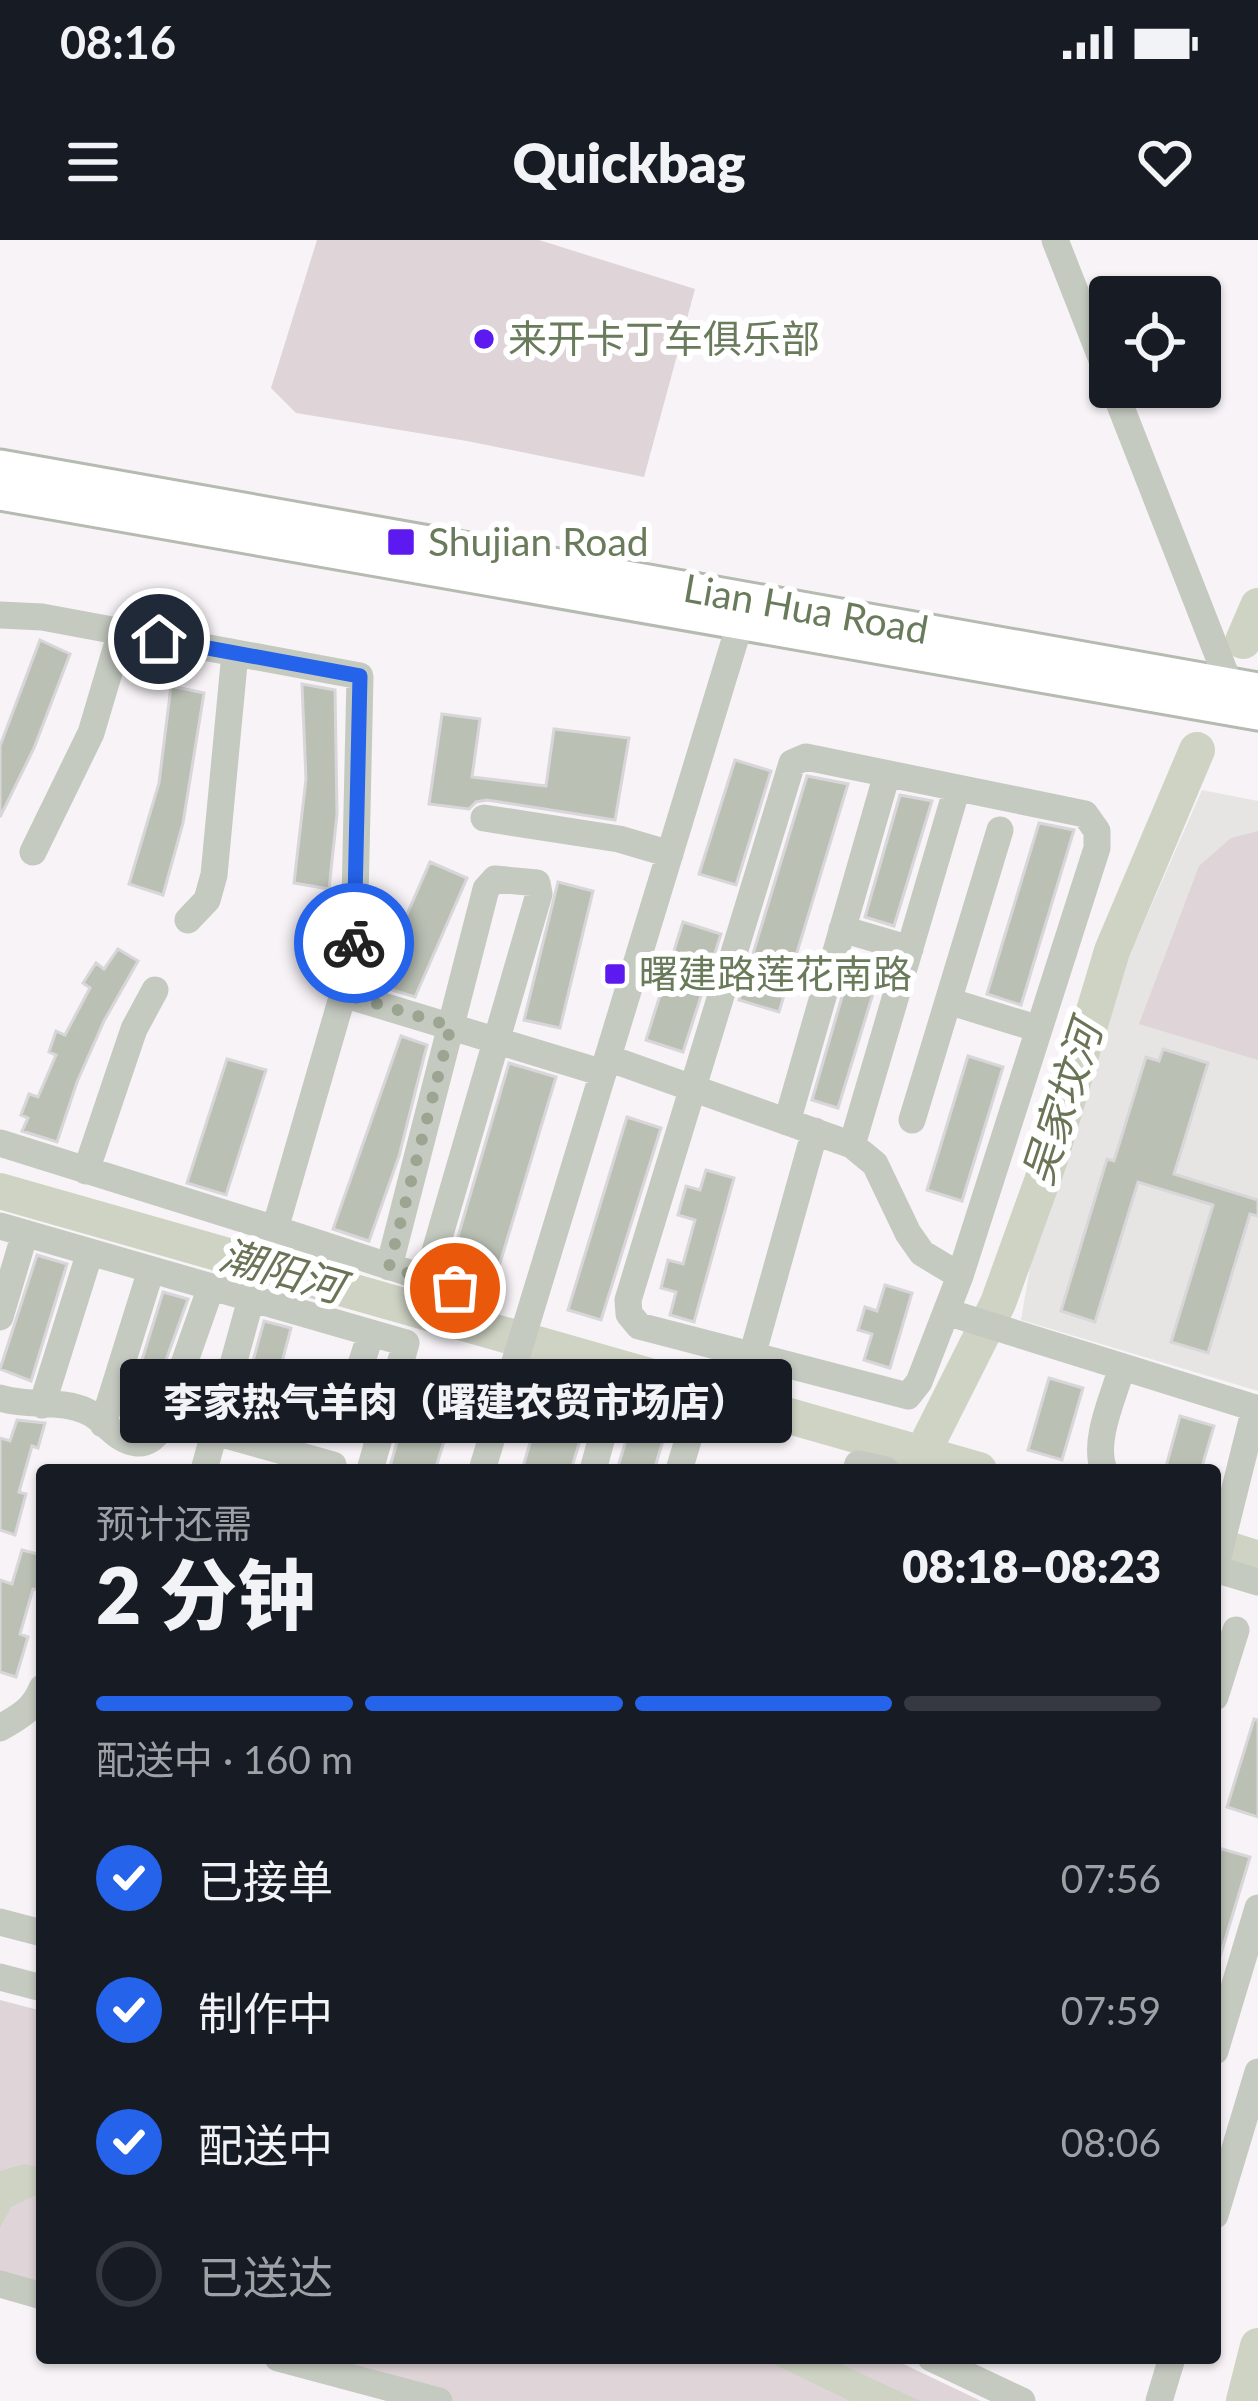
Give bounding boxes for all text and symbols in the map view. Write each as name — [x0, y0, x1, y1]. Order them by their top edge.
text: 08:16 — [60, 15, 176, 69]
icon: menu — [60, 129, 126, 195]
icon: heart — [1132, 129, 1198, 195]
text: Quickbag — [512, 130, 746, 195]
map controls — [1089, 276, 1221, 408]
button: locate — [1089, 276, 1221, 408]
place label: 来开卡丁车俱乐部 — [508, 315, 820, 361]
marker: 来开卡丁车俱乐部 — [471, 326, 497, 352]
place label: Shujian Road — [428, 518, 649, 564]
marker: Shujian Road — [385, 526, 417, 558]
street label: Lian Hua Road — [680, 564, 932, 652]
pin — [108, 588, 210, 690]
icon: home — [126, 606, 192, 672]
courier — [294, 883, 414, 1003]
icon: bike — [321, 910, 387, 976]
place label: 曙建路莲花南路 — [639, 950, 912, 996]
marker: 曙建路莲花南路 — [602, 961, 628, 987]
water label: 吴家坟河 — [1011, 1008, 1113, 1190]
water label: 潮阳河 — [215, 1229, 356, 1313]
pin — [404, 1237, 506, 1339]
icon: bag — [422, 1255, 488, 1321]
callout: 李家热气羊肉（曙建农贸市场店） — [119, 1360, 791, 1444]
text: 李家热气羊肉（曙建农贸市场店） — [163, 1378, 749, 1424]
text: 预计还需 — [96, 1500, 252, 1546]
text: 08:18–08:23 — [902, 1539, 1161, 1593]
text: 2 分钟 — [96, 1547, 315, 1641]
text: 配送中 · 160 m — [96, 1736, 353, 1782]
icon: check — [96, 1845, 162, 1911]
text: 已接单 — [198, 1854, 333, 1908]
text: 07:56 — [1061, 1855, 1161, 1901]
icon: check — [96, 1977, 162, 2043]
text: 制作中 — [198, 1986, 333, 2040]
text: 07:59 — [1061, 1987, 1161, 2033]
icon: check — [96, 2109, 162, 2175]
text: 配送中 — [198, 2118, 333, 2172]
text: 08:06 — [1061, 2119, 1161, 2165]
text: 已送达 — [198, 2250, 333, 2304]

